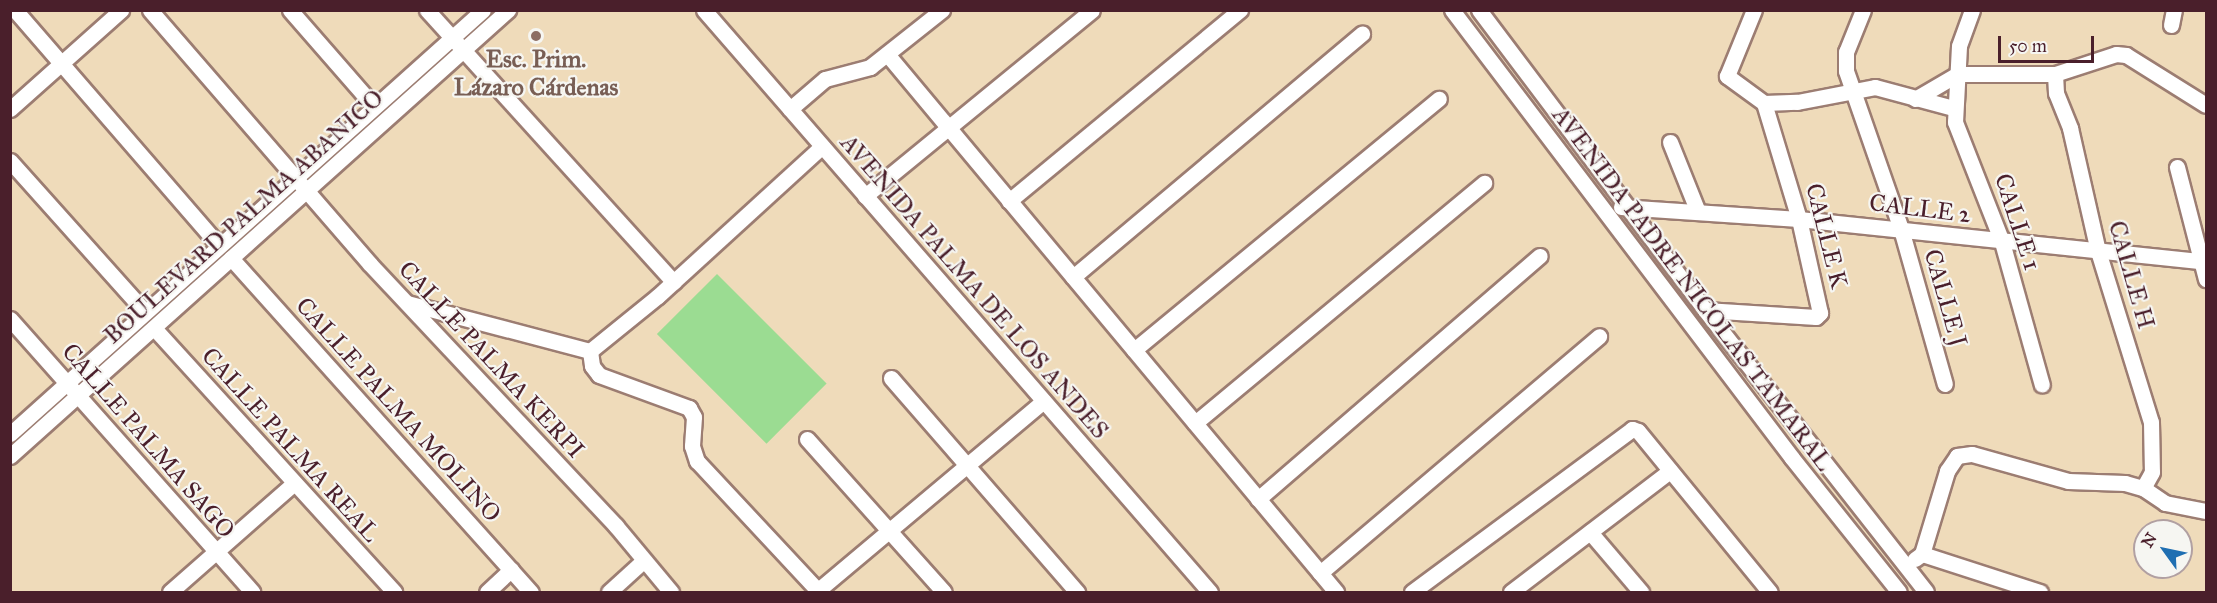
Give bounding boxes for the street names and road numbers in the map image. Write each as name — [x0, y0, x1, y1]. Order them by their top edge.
street label: BOULEVARD PALMA ABANICO — [98, 84, 390, 350]
street label: AVENIDA PADRE NICOLAS TAMARAL — [1546, 101, 1838, 477]
street label: AVENIDA PALMA DE LOS ANDES — [834, 129, 1114, 445]
street label: CALLE 1 — [1988, 170, 2046, 274]
street label: CALLE K — [1799, 180, 1853, 292]
street label: CALLE 2 — [1868, 188, 1972, 230]
street label: CALLE H — [2102, 218, 2160, 332]
street label: CALLE J — [1917, 246, 1973, 350]
street label: CALLE PALMA KERPI — [392, 256, 590, 464]
street label: CALLE PALMA MOLINO — [289, 292, 507, 528]
street label: CALLE PALMA SAGO — [56, 338, 240, 544]
street label: CALLE PALMA REAL — [195, 342, 385, 548]

